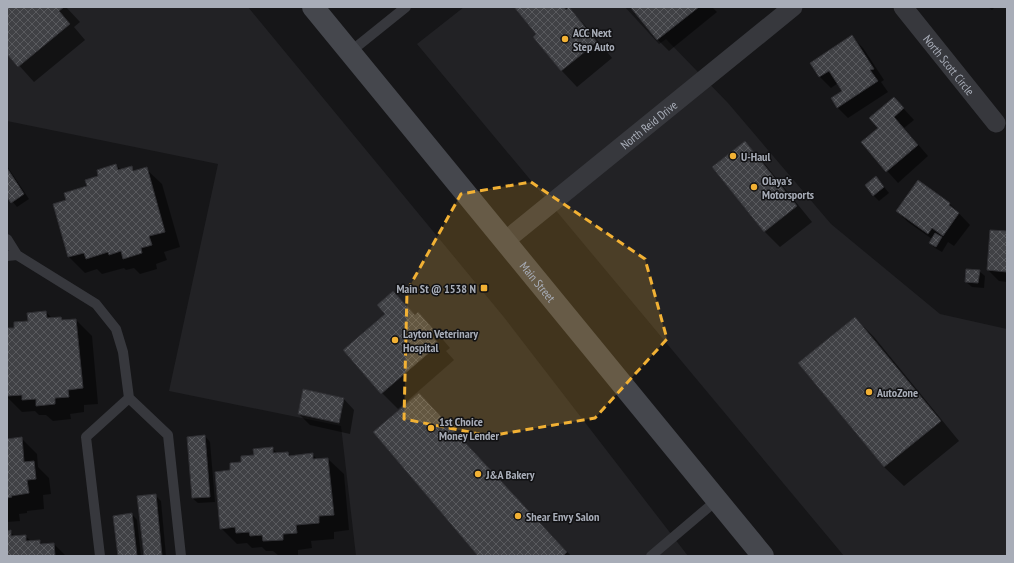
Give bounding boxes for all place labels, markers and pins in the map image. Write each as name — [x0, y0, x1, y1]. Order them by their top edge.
place label: ACC Next Step Auto — [572, 25, 615, 54]
marker: ACC Next Step Auto — [560, 34, 570, 44]
place label: U-Haul — [741, 149, 770, 164]
marker: U-Haul — [728, 151, 738, 161]
place label: Olaya's Motorsports — [762, 173, 814, 202]
marker: Olaya's Motorsports — [749, 182, 759, 192]
place label: Main St @ 1538 N — [396, 281, 476, 296]
marker: Main St @ 1538 N — [479, 283, 489, 293]
place label: Layton Veterinary Hospital — [403, 326, 478, 355]
marker: Layton Veterinary Hospital — [390, 335, 400, 345]
place label: AutoZone — [876, 385, 918, 400]
marker: AutoZone — [864, 387, 874, 397]
place label: 1st Choice Money Lender — [439, 414, 499, 443]
marker: 1st Choice Money Lender — [426, 423, 436, 433]
place label: J&A Bakery — [485, 467, 535, 482]
marker: J&A Bakery — [473, 469, 483, 479]
place label: Shear Envy Salon — [526, 509, 599, 524]
marker: Shear Envy Salon — [513, 511, 523, 521]

